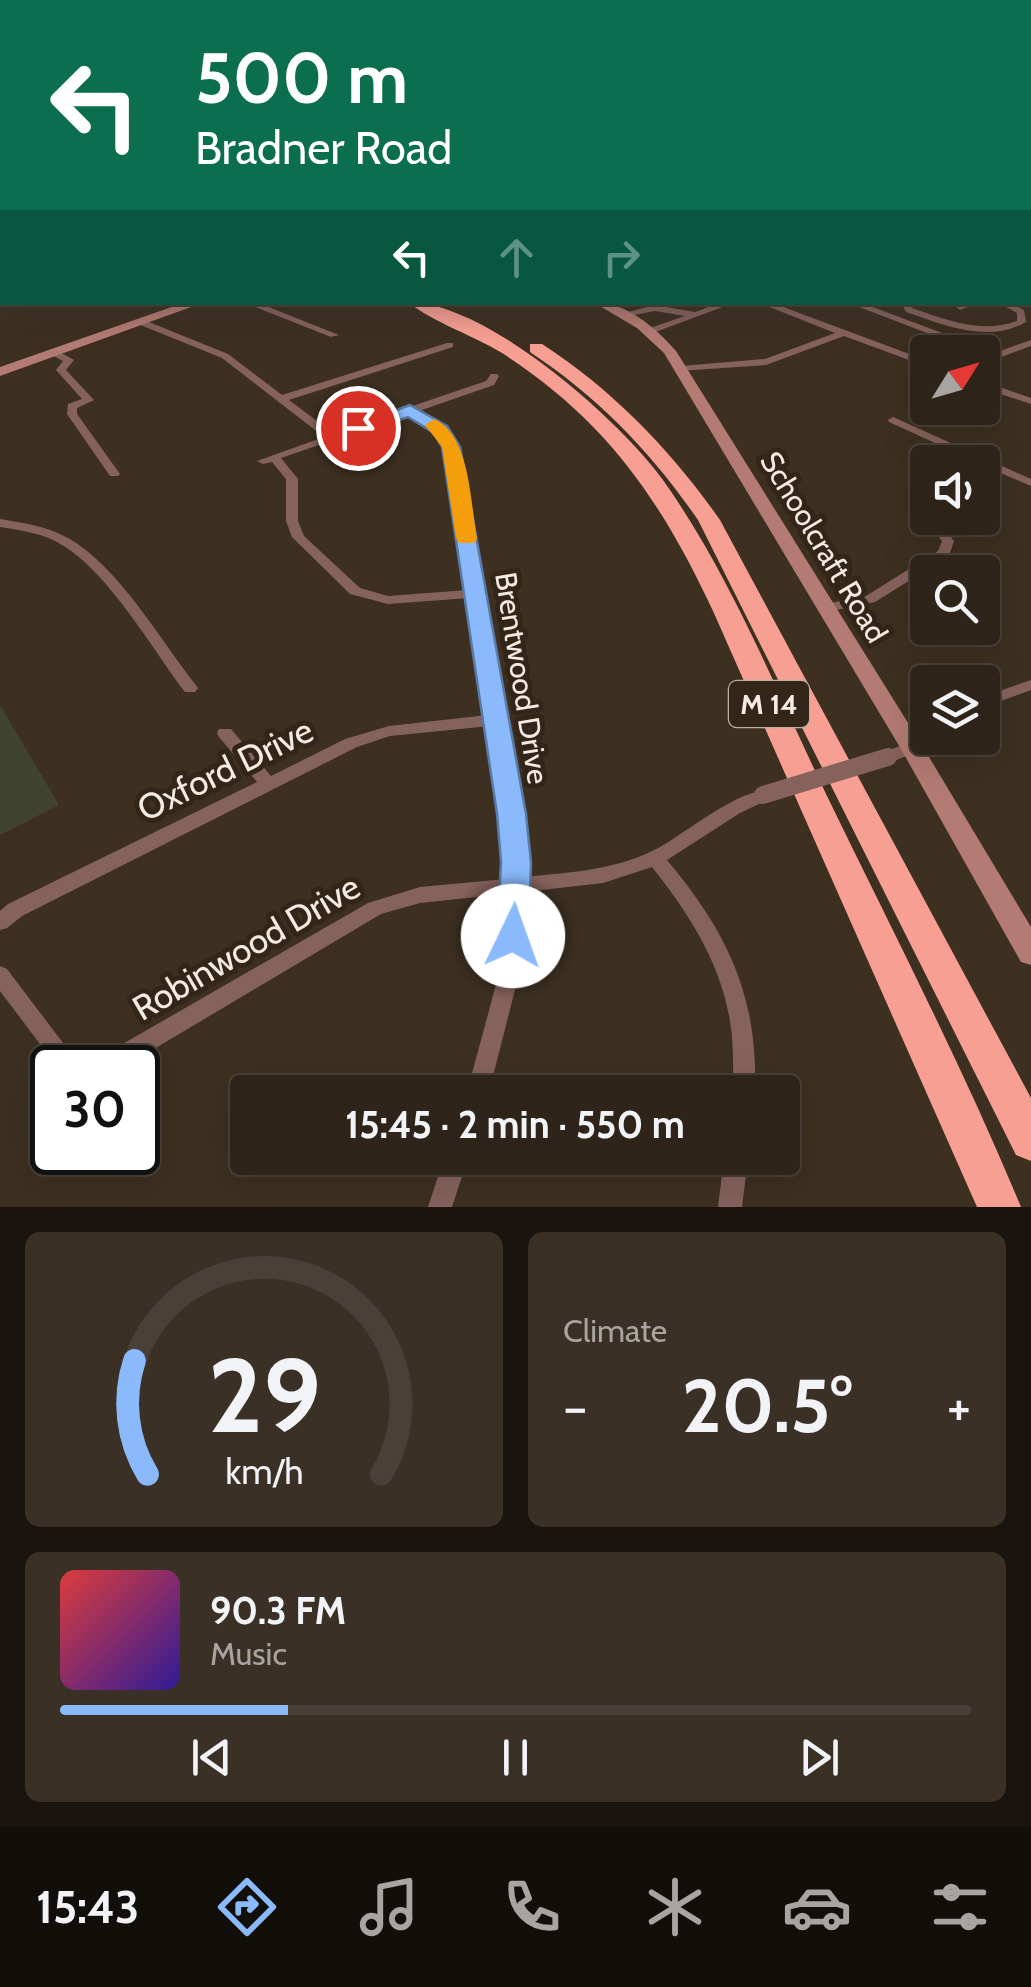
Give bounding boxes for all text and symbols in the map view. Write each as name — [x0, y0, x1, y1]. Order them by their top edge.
text: 500 m — [195, 35, 408, 121]
icon: left — [30, 40, 160, 170]
text: Bradner Road — [195, 121, 452, 175]
icon: left — [384, 230, 439, 285]
icon: ahead — [489, 230, 544, 285]
icon: right — [594, 230, 649, 285]
north arrow — [910, 335, 1000, 425]
map controls — [910, 335, 1000, 755]
pin — [316, 386, 401, 471]
icon: arrive — [331, 401, 386, 456]
street label: Schoolcraft Road — [752, 445, 896, 649]
button: sound — [910, 445, 1000, 535]
button: search — [910, 555, 1000, 645]
street label: Brentwood Drive — [487, 569, 557, 787]
button: layers — [910, 665, 1000, 755]
road number: M 14 — [729, 681, 809, 727]
street label: Oxford Drive — [130, 708, 320, 830]
street label: Robinwood Drive — [125, 865, 367, 1029]
position arrow — [461, 884, 565, 988]
speed limit sign: 30 — [30, 1045, 160, 1175]
text: 15:45 · 2 min · 550 m — [345, 1101, 685, 1148]
text: Climate — [563, 1311, 667, 1350]
text: 29 — [207, 1332, 321, 1458]
text: 20.5° — [682, 1360, 852, 1451]
text: − — [563, 1373, 587, 1440]
text: + — [947, 1373, 971, 1440]
text: km/h — [225, 1450, 303, 1493]
text: 90.3 FM — [210, 1587, 346, 1634]
text: Music — [210, 1634, 287, 1673]
icon: previous — [184, 1730, 239, 1785]
icon: pause — [488, 1730, 543, 1785]
icon: next — [792, 1730, 847, 1785]
icon: directions — [212, 1872, 282, 1942]
icon: music — [354, 1872, 424, 1942]
icon: phone — [497, 1872, 567, 1942]
icon: climate — [640, 1872, 710, 1942]
icon: car — [782, 1872, 852, 1942]
icon: filters — [925, 1872, 995, 1942]
text: 15:43 — [36, 1880, 139, 1934]

